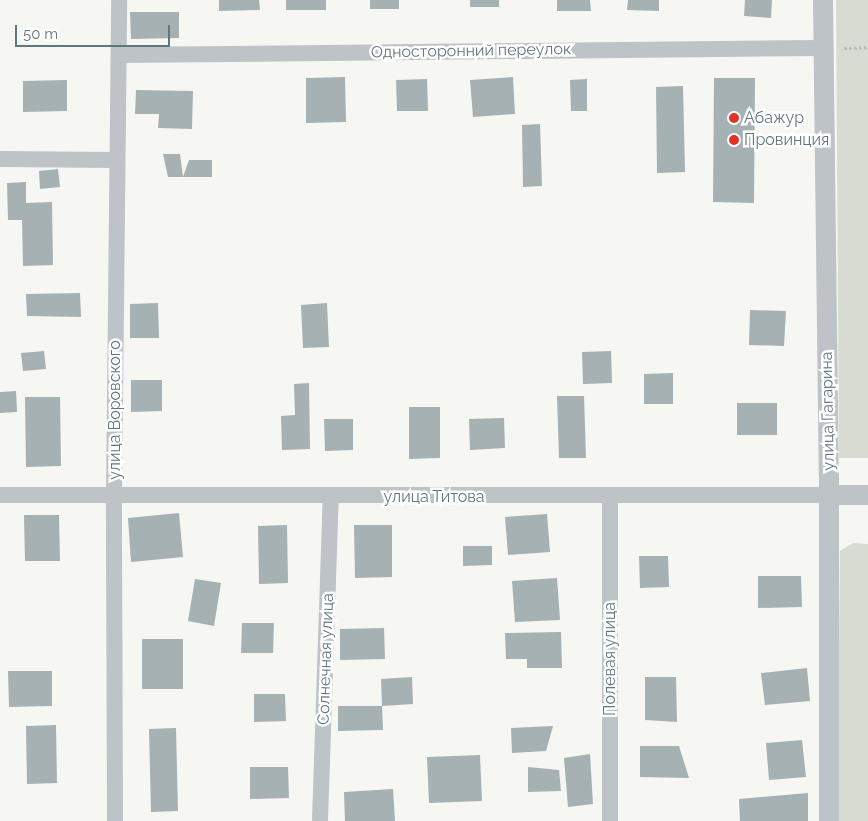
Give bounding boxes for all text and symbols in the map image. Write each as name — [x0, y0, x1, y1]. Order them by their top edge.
scale bar — [18, 15, 172, 47]
text: 50 m — [23, 25, 58, 43]
street label: Односторонний переулок — [371, 40, 571, 62]
place label: Абажур — [744, 108, 804, 128]
marker: Абажур — [728, 112, 740, 124]
place label: Провинция — [744, 130, 829, 150]
marker: Провинция — [728, 134, 740, 146]
street label: улица Воровского — [105, 340, 125, 480]
street label: улица Гагарина — [817, 351, 839, 471]
street label: улица Титова — [383, 487, 485, 507]
street label: Солнечная улица — [314, 593, 338, 725]
street label: Полевая улица — [600, 602, 620, 716]

